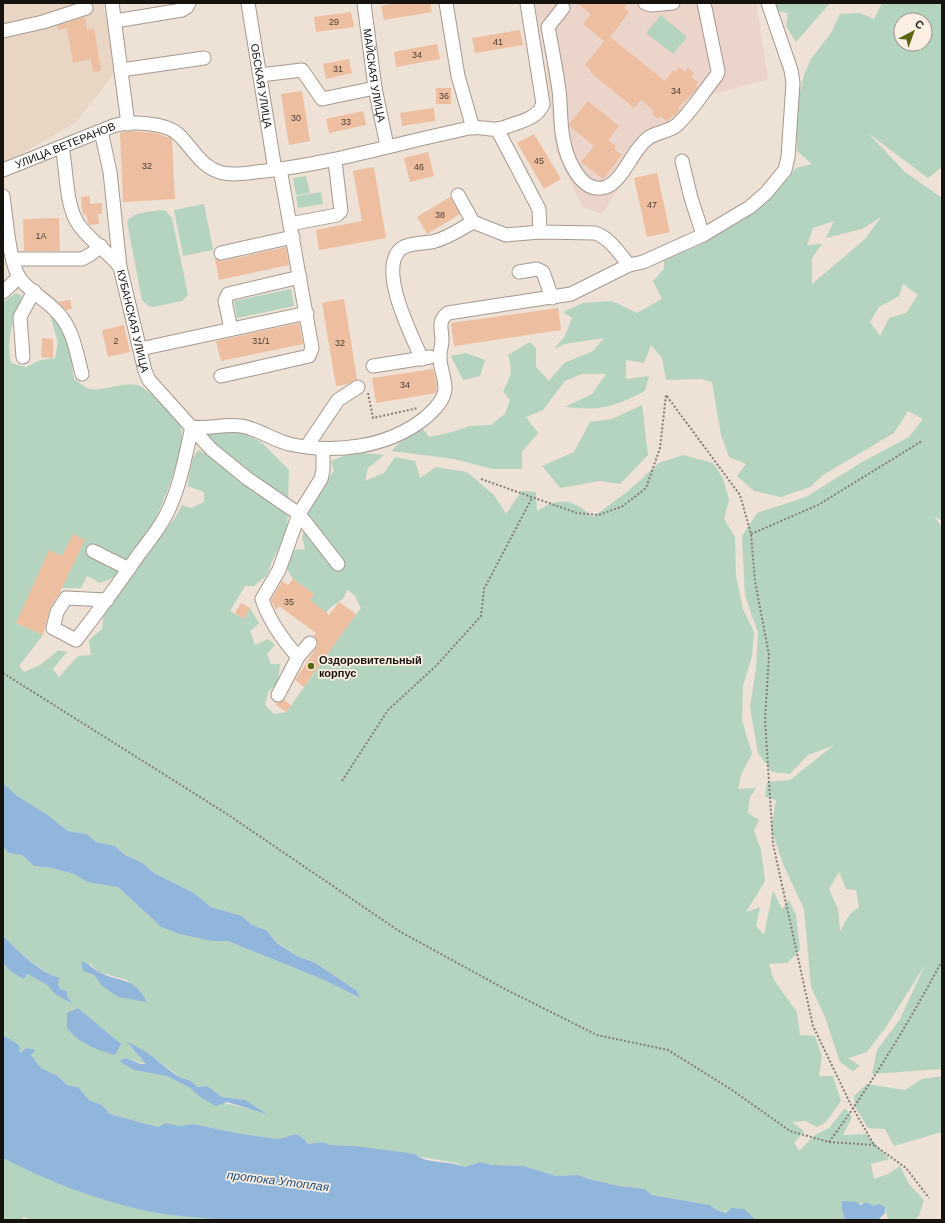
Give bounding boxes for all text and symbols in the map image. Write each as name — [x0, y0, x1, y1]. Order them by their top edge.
north arrow — [893, 12, 933, 52]
house number: 29 — [329, 17, 339, 27]
text: С — [913, 17, 927, 32]
street label: МАЙСКАЯ УЛИЦА — [361, 28, 388, 124]
house number: 41 — [493, 37, 503, 47]
street label: ОБСКАЯ УЛИЦА — [249, 43, 274, 130]
house number: 34 — [412, 50, 422, 60]
house number: 31 — [333, 64, 343, 74]
house number: 34 — [671, 86, 681, 96]
house number: 36 — [439, 91, 449, 101]
house number: 30 — [291, 113, 301, 123]
house number: 33 — [341, 117, 351, 127]
street label: УЛИЦА ВЕТЕРАНОВ — [13, 120, 117, 171]
house number: 45 — [534, 156, 544, 166]
house number: 32 — [142, 161, 152, 171]
house number: 46 — [414, 162, 424, 172]
house number: 47 — [647, 200, 657, 210]
house number: 38 — [435, 210, 445, 220]
house number: 1А — [35, 231, 47, 241]
street label: КУБАНСКАЯ УЛИЦА — [115, 268, 151, 375]
house number: 2 — [113, 336, 119, 346]
house number: 31/1 — [252, 336, 270, 346]
house number: 32 — [335, 338, 345, 348]
house number: 34 — [400, 380, 410, 390]
house number: 35 — [284, 597, 294, 607]
place label: Оздоровительный корпус — [319, 654, 422, 679]
marker: Оздоровительный корпус — [306, 661, 316, 671]
water label: протока Утоплая — [226, 1168, 330, 1194]

